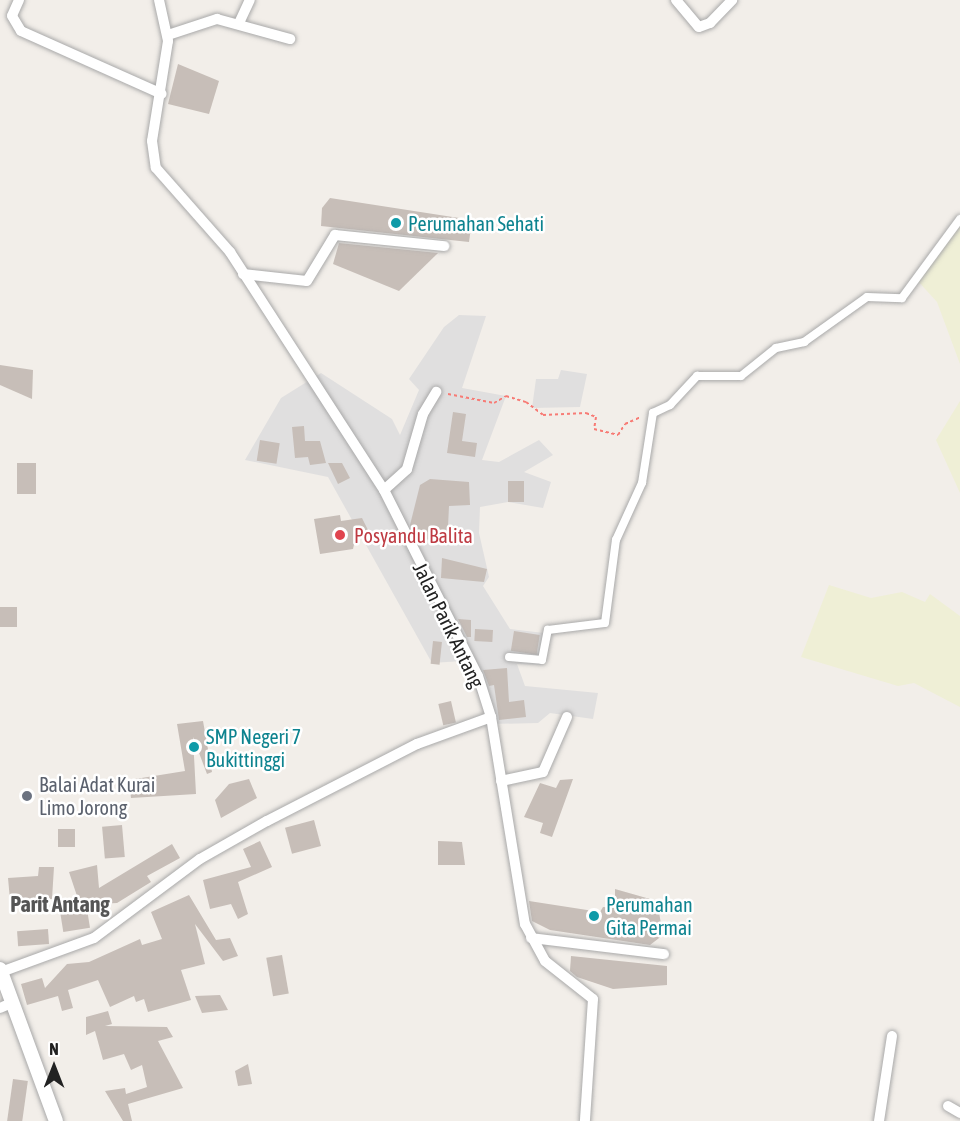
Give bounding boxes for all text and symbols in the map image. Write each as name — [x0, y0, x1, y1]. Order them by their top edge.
place label: Perumahan Sehati — [408, 211, 544, 235]
marker: Perumahan Sehati — [389, 216, 403, 230]
place label: Posyandu Balita — [354, 523, 473, 547]
marker: Posyandu Balita — [331, 526, 349, 544]
street label: Jalan Parik Antang — [408, 558, 490, 692]
place label: SMP Negeri 7 Bukittinggi — [206, 724, 301, 771]
marker: SMP Negeri 7 Bukittinggi — [187, 740, 201, 754]
place label: Balai Adat Kurai Limo Jorong — [39, 772, 155, 819]
marker: Balai Adat Kurai Limo Jorong — [20, 789, 34, 803]
district label: Parit Antang — [10, 892, 110, 918]
place label: Perumahan Gita Permai — [606, 892, 693, 939]
marker: Perumahan Gita Permai — [587, 909, 601, 923]
north arrow — [24, 1037, 84, 1097]
text: N — [49, 1040, 59, 1058]

